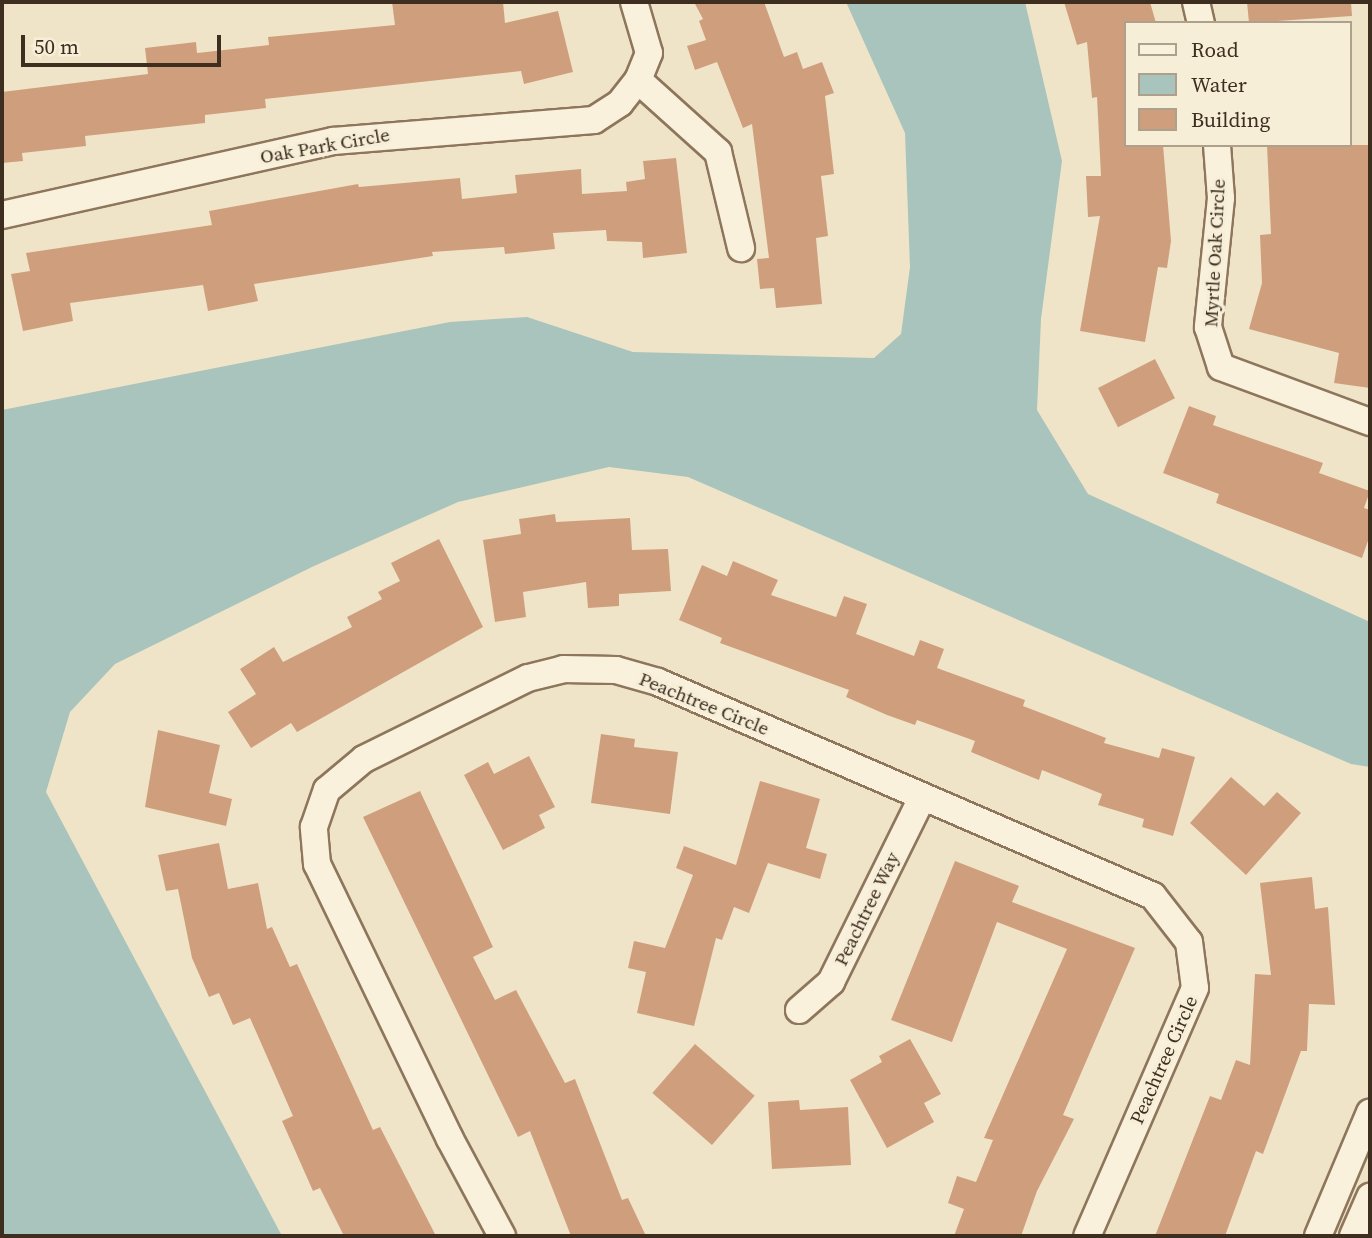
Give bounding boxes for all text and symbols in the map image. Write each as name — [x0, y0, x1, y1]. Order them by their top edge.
scale bar — [24, 21, 224, 65]
legend — [1124, 21, 1351, 147]
text: 50 m — [34, 32, 79, 61]
text: Road — [1191, 35, 1239, 64]
text: Water — [1191, 70, 1247, 99]
text: Building — [1191, 105, 1270, 134]
street label: Oak Park Circle — [258, 123, 392, 169]
street label: Myrtle Oak Circle — [1200, 178, 1230, 328]
street label: Peachtree Circle — [636, 668, 772, 740]
street label: Peachtree Way — [829, 848, 905, 970]
street label: Peachtree Circle — [1125, 992, 1203, 1128]

